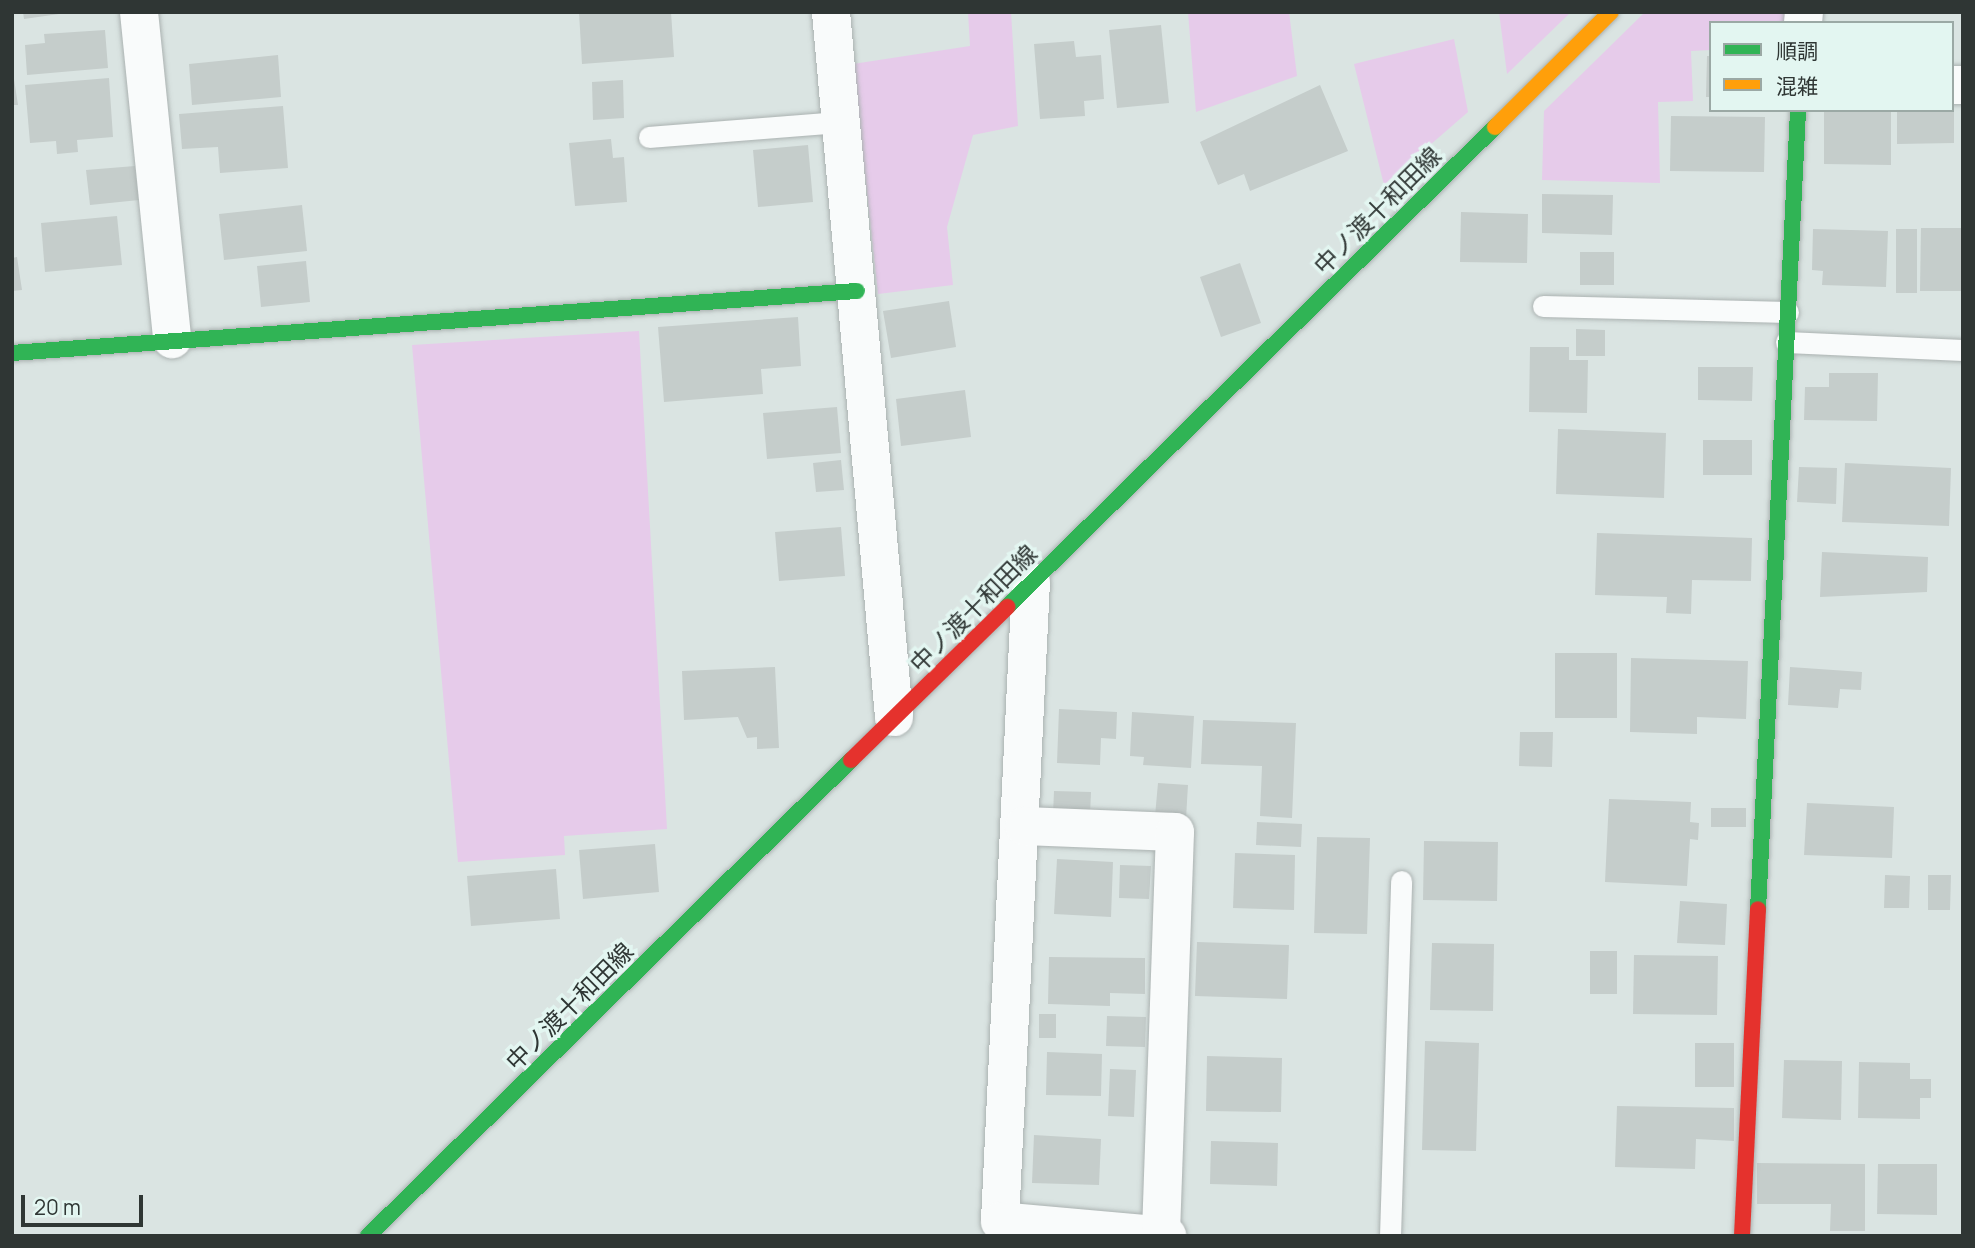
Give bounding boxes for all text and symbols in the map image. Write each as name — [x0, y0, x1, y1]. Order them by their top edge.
legend — [1709, 21, 1954, 112]
text: 順調 — [1776, 37, 1818, 65]
text: 混雑 — [1776, 72, 1818, 100]
street label: 中ノ渡十和田線 — [1307, 140, 1447, 280]
street label: 中ノ渡十和田線 — [903, 538, 1043, 678]
street label: 中ノ渡十和田線 — [499, 936, 639, 1076]
scale bar — [24, 1182, 147, 1226]
text: 20 m — [34, 1193, 81, 1221]

